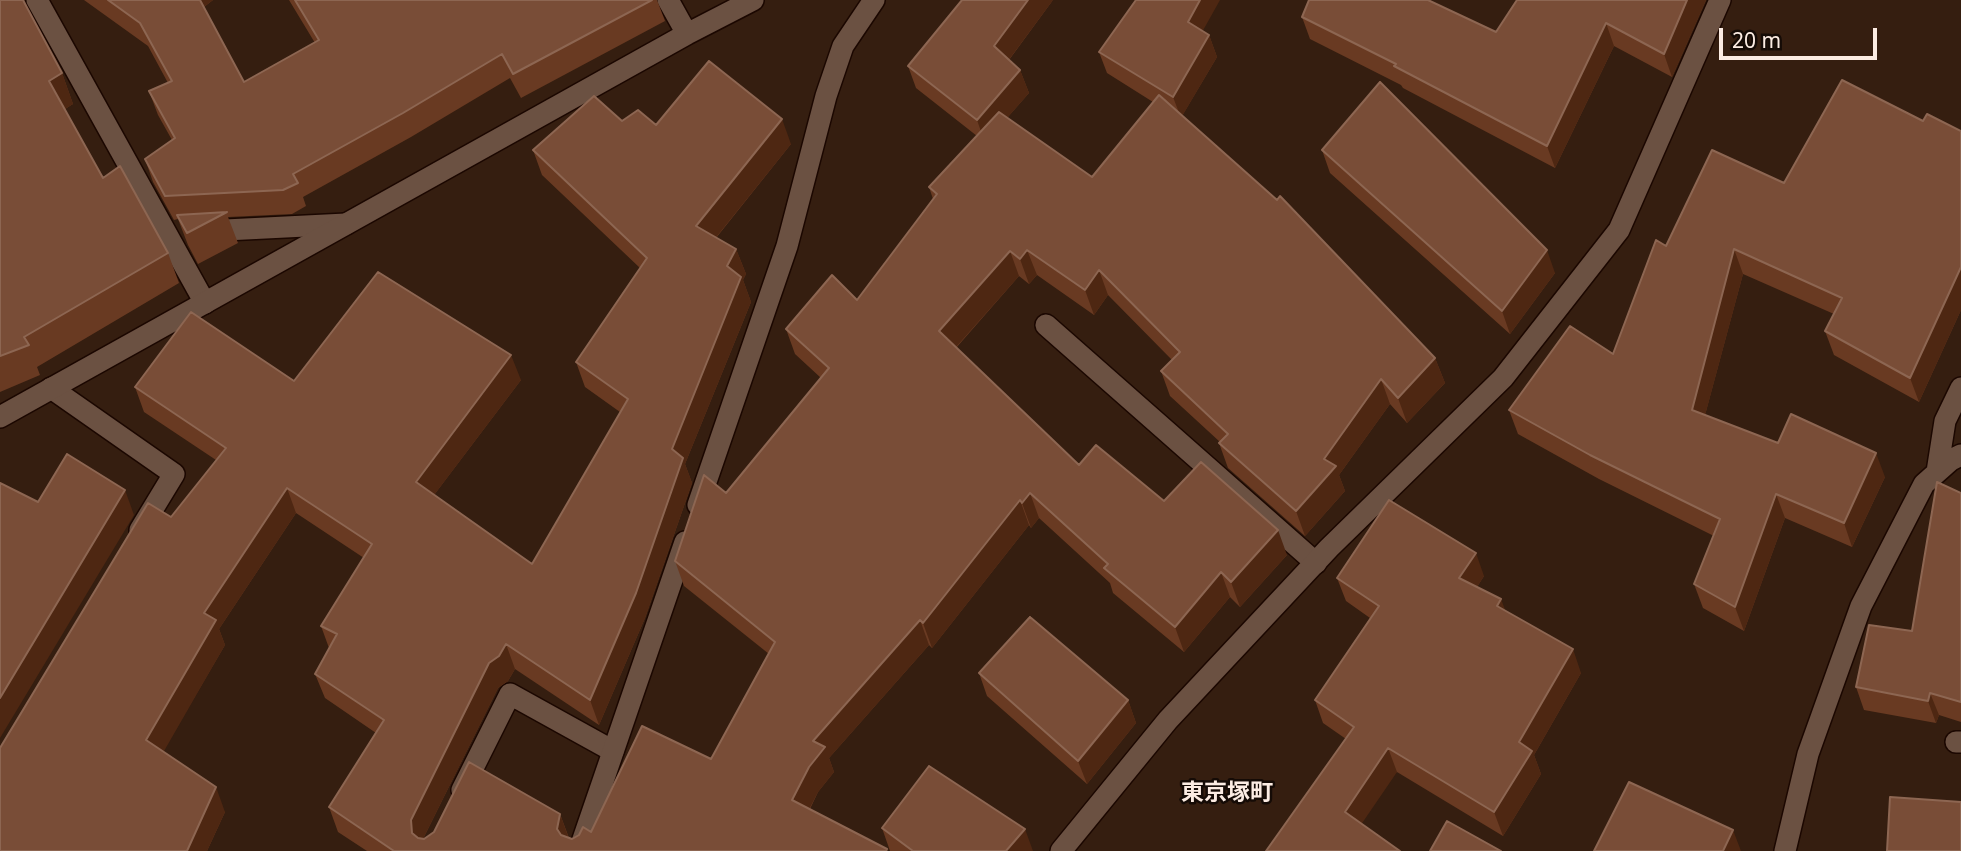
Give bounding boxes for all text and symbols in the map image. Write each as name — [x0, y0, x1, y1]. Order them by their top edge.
scale bar — [1723, 14, 1881, 58]
text: 20 m — [1732, 26, 1781, 54]
district label: 東京塚町 — [1181, 779, 1273, 807]

